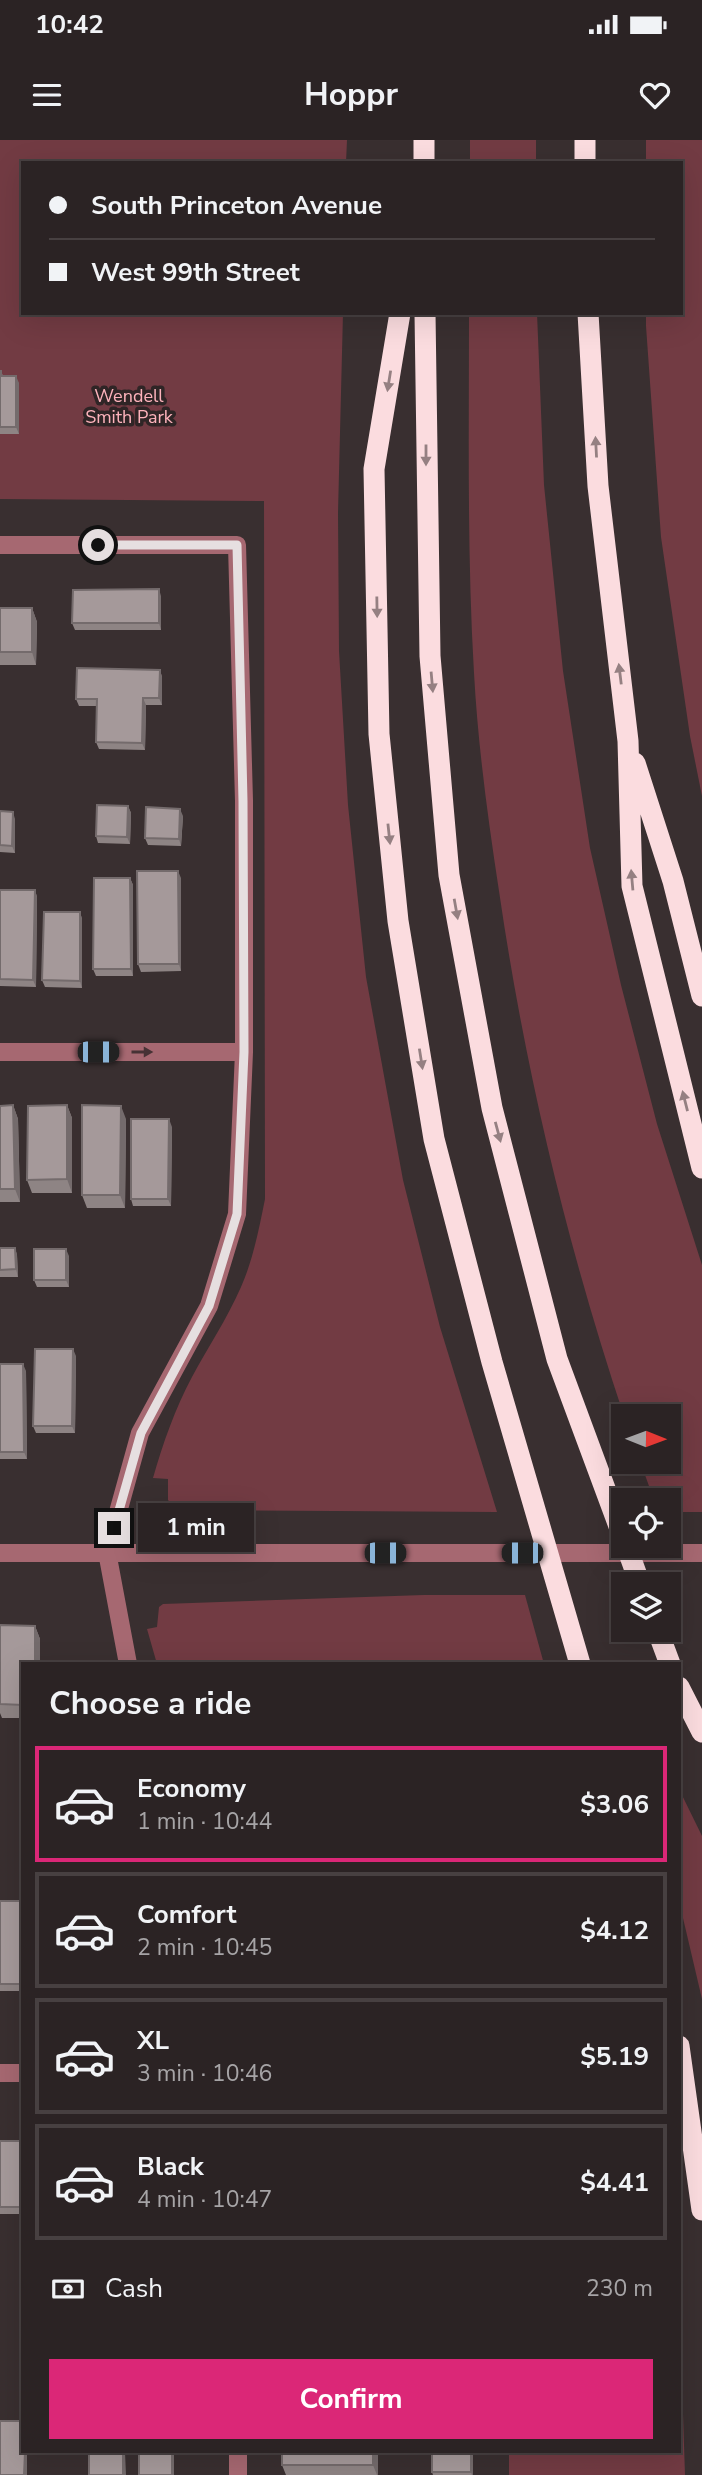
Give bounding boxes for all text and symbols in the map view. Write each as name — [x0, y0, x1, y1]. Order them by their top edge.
text: 10:42 — [35, 7, 104, 42]
text: Hoppr — [304, 73, 398, 116]
icon: menu — [28, 76, 66, 114]
icon: heart — [636, 76, 674, 114]
text: South Princeton Avenue — [91, 188, 382, 223]
text: West 99th Street — [91, 255, 300, 290]
one-way arrow — [383, 370, 394, 392]
park label: Wendell Smith Park — [85, 384, 174, 429]
one-way arrow — [590, 436, 601, 458]
one-way arrow — [421, 444, 432, 466]
route start — [82, 529, 114, 561]
one-way arrow — [371, 596, 383, 618]
one-way arrow — [615, 663, 626, 685]
one-way arrow — [427, 672, 438, 694]
one-way arrow — [384, 823, 395, 845]
one-way arrow — [626, 869, 637, 891]
one-way arrow — [450, 898, 461, 920]
car — [78, 1042, 120, 1063]
one-way arrow — [131, 1046, 153, 1058]
one-way arrow — [416, 1048, 427, 1070]
one-way arrow — [679, 1090, 690, 1112]
one-way arrow — [493, 1121, 504, 1143]
north arrow — [611, 1404, 681, 1474]
map controls — [611, 1404, 681, 1642]
button: locate — [611, 1488, 681, 1558]
callout: 1 min — [138, 1504, 254, 1552]
route end — [98, 1512, 130, 1544]
text: 1 min — [166, 1512, 226, 1543]
car — [365, 1543, 407, 1564]
car — [502, 1543, 544, 1564]
button: layers — [611, 1572, 681, 1642]
text: Choose a ride — [49, 1682, 251, 1725]
text: Economy — [137, 1771, 246, 1806]
icon: car — [53, 1773, 116, 1836]
text: $3.06 — [580, 1787, 649, 1822]
text: 1 min · 10:44 — [137, 1806, 272, 1837]
text: Comfort — [137, 1897, 237, 1932]
icon: car — [53, 1899, 116, 1962]
text: $4.12 — [580, 1913, 649, 1948]
text: 2 min · 10:45 — [137, 1932, 272, 1963]
text: XL — [137, 2023, 169, 2058]
icon: car — [53, 2025, 116, 2088]
text: $5.19 — [580, 2039, 649, 2074]
text: 3 min · 10:46 — [137, 2058, 272, 2089]
text: Black — [137, 2149, 204, 2184]
icon: car — [53, 2151, 116, 2214]
text: $4.41 — [580, 2165, 649, 2200]
text: 4 min · 10:47 — [137, 2184, 272, 2215]
icon: cash — [49, 2270, 87, 2308]
text: Cash — [105, 2271, 163, 2306]
text: 230 m — [586, 2273, 653, 2304]
button: Confirm — [49, 2359, 653, 2439]

